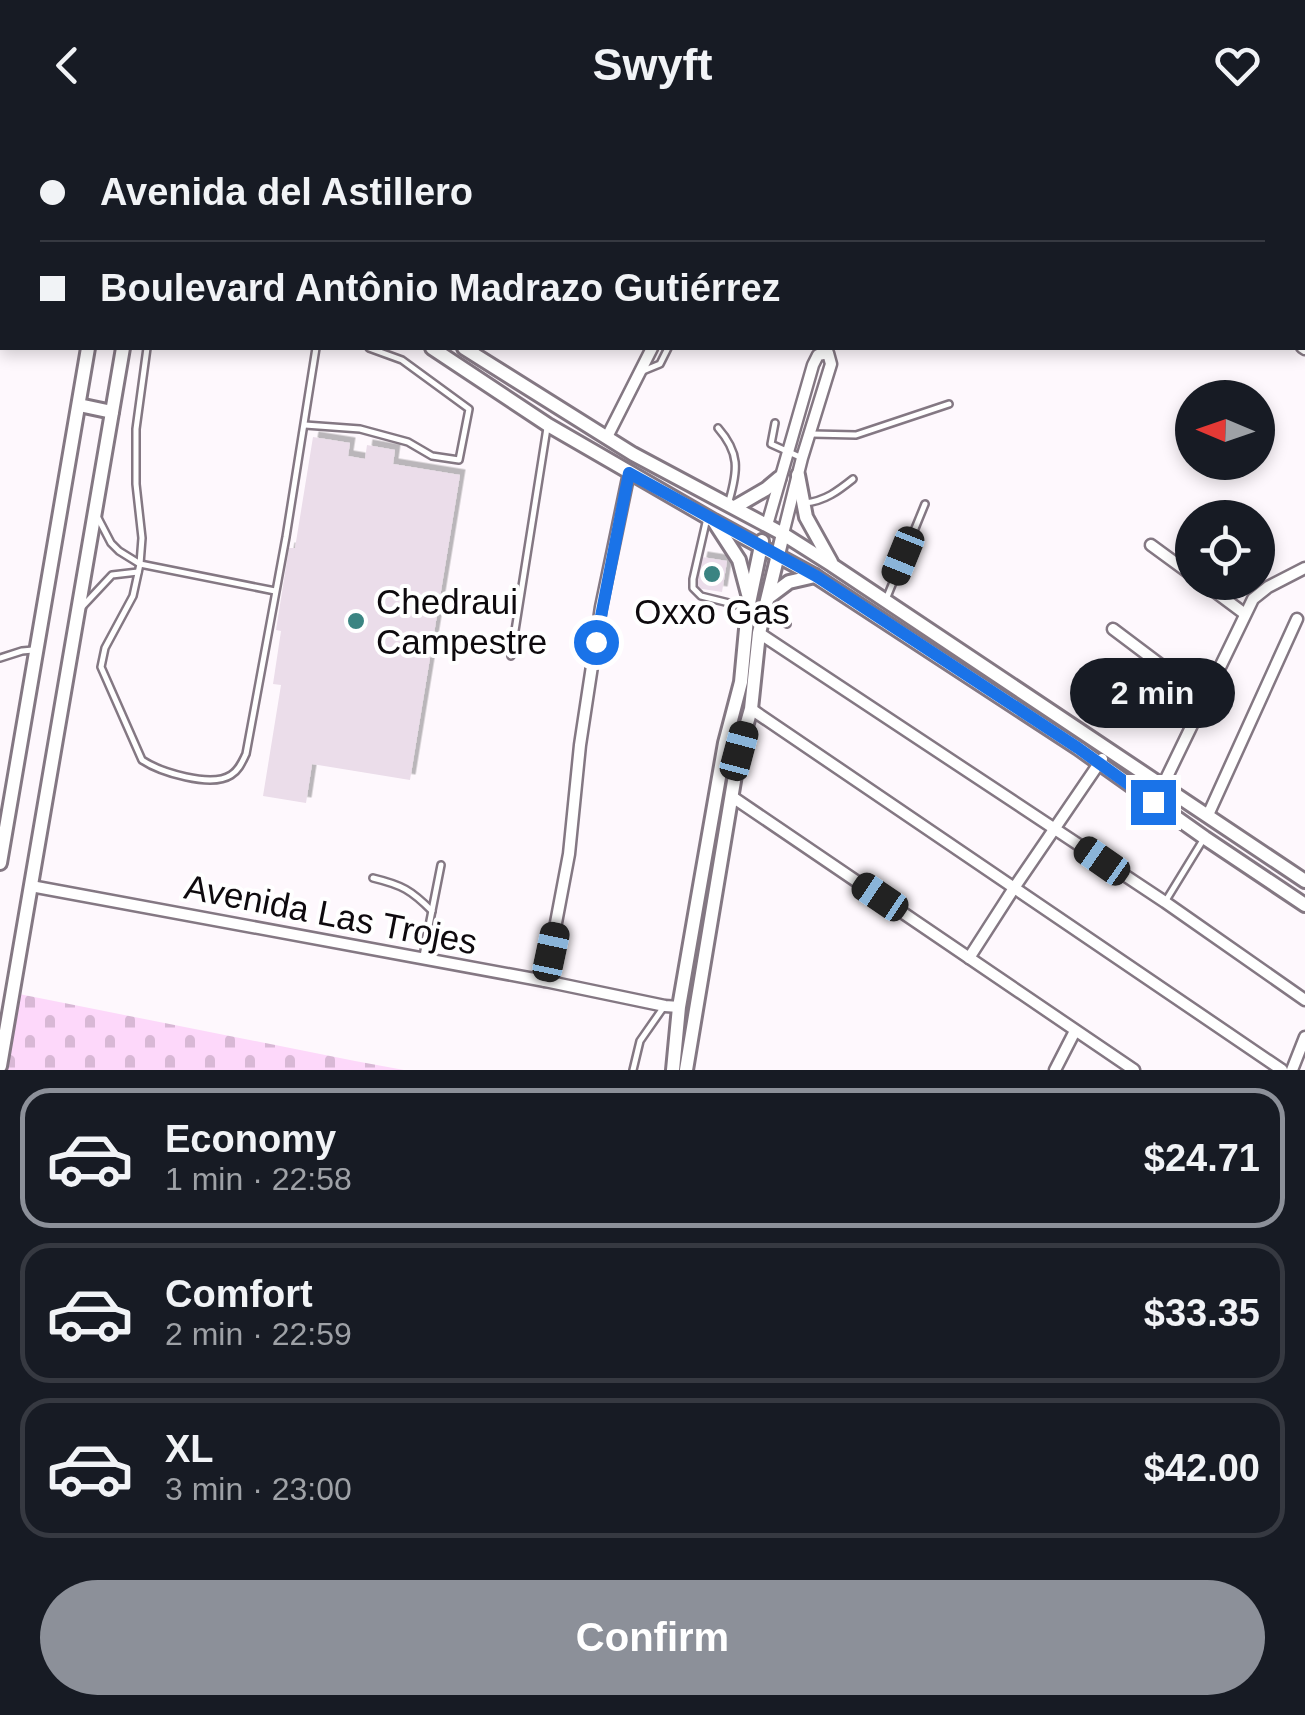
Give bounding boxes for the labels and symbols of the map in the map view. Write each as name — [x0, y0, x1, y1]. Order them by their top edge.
north arrow — [1175, 380, 1275, 480]
car — [878, 523, 928, 589]
marker: Oxxo Gas — [701, 563, 723, 585]
place label: Chedraui Campestre — [376, 582, 547, 661]
place label: Oxxo Gas — [634, 592, 790, 631]
marker: Chedraui Campestre — [345, 610, 367, 632]
route start — [574, 620, 619, 665]
callout: 2 min — [1070, 657, 1236, 727]
car — [717, 718, 761, 784]
route end — [1131, 780, 1176, 825]
car — [1069, 832, 1135, 890]
street label: Avenida Las Trojes — [181, 867, 481, 961]
car — [847, 868, 913, 926]
car — [530, 920, 572, 984]

